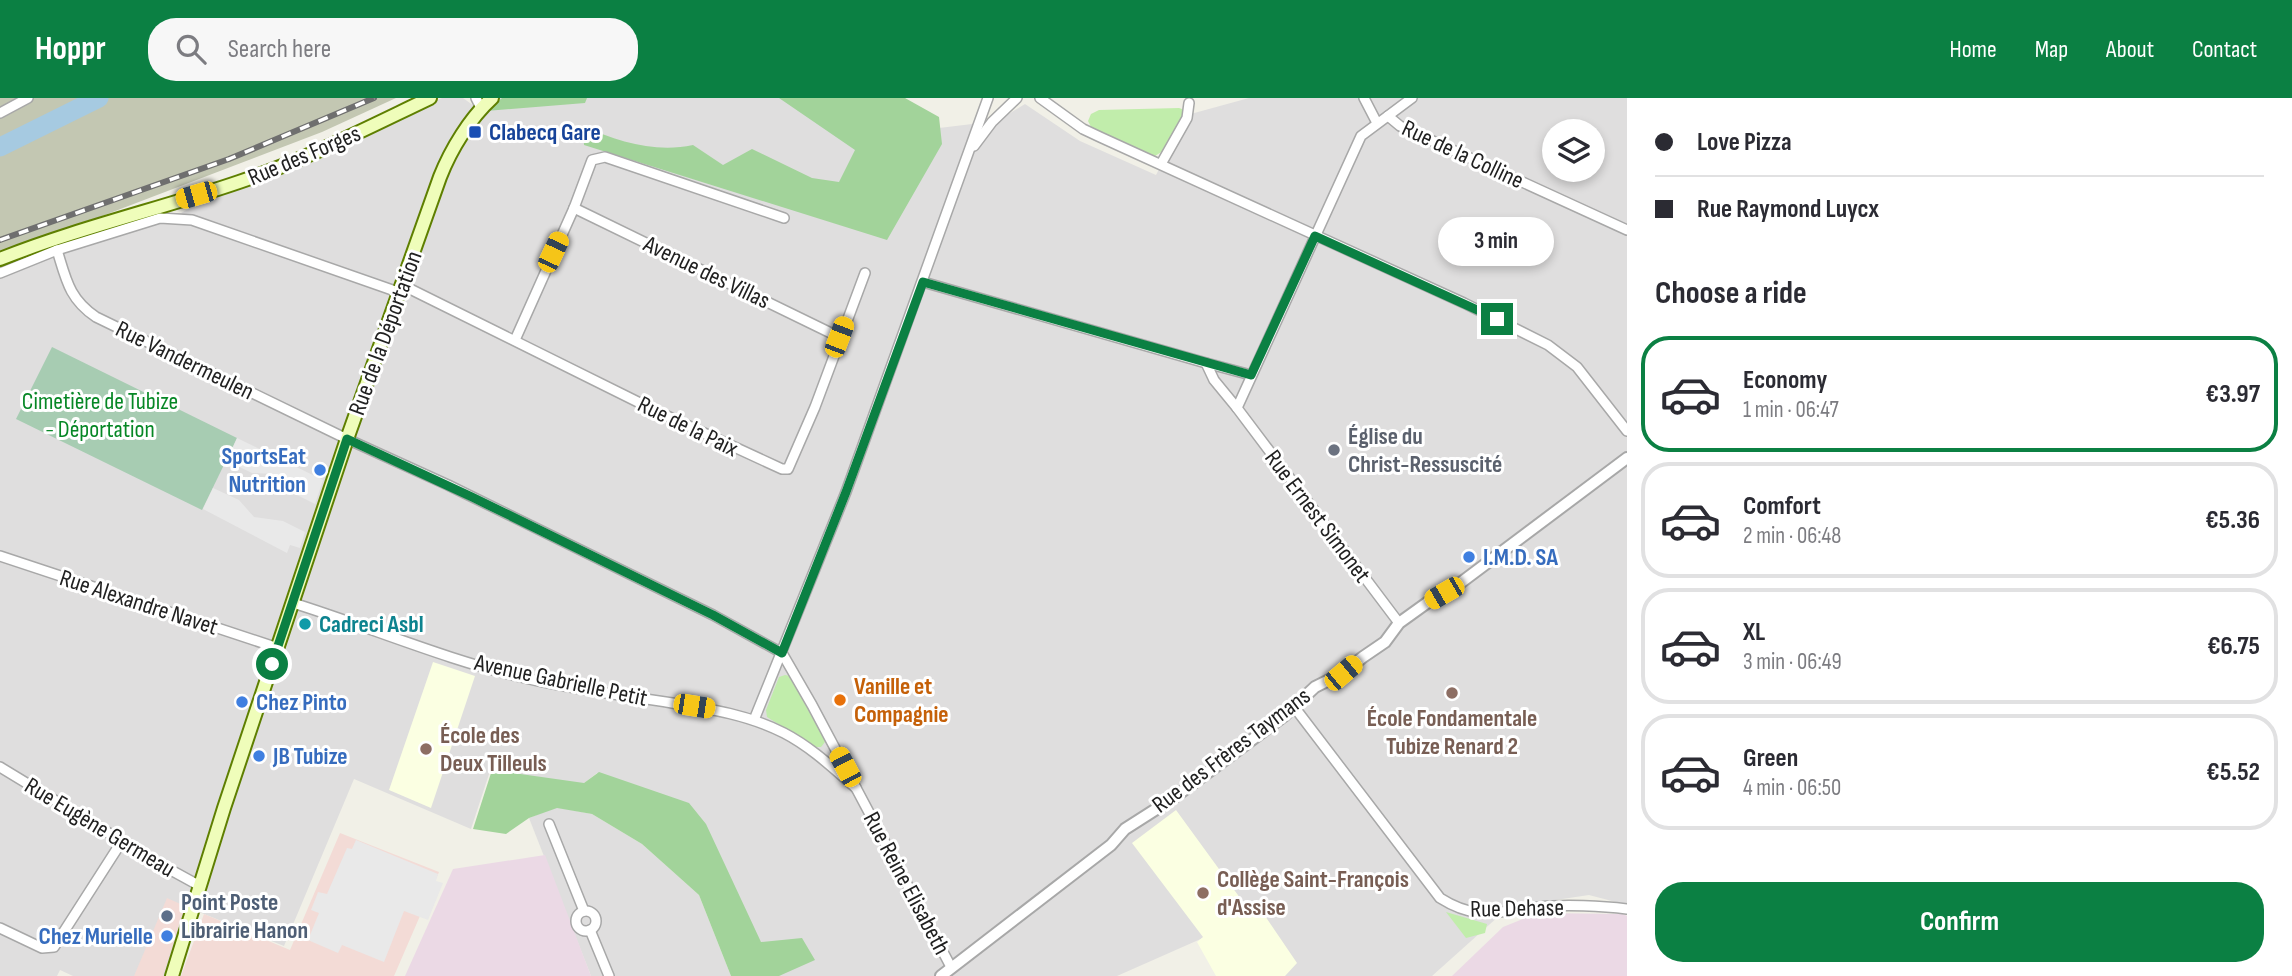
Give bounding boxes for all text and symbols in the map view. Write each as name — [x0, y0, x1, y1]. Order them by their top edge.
search box — [148, 18, 638, 81]
text: Hoppr — [35, 29, 106, 69]
icon: search — [172, 30, 210, 68]
text: Search here — [228, 34, 331, 65]
text: Home — [1949, 35, 1997, 64]
text: Map — [2035, 35, 2068, 64]
text: About — [2106, 35, 2154, 64]
text: Contact — [2192, 35, 2257, 64]
street label: Rue de la Colline — [1397, 114, 1528, 195]
place label: Clabecq Gare — [489, 118, 601, 147]
street label: Rue des Forges — [244, 119, 365, 192]
map controls — [1542, 119, 1605, 182]
button: layers — [1542, 119, 1605, 182]
marker: Clabecq Gare — [467, 124, 483, 140]
text: Love Pizza — [1697, 127, 1792, 158]
car — [173, 179, 220, 211]
text: Rue Raymond Luycx — [1697, 194, 1879, 225]
callout: 3 min — [1439, 218, 1555, 266]
text: 3 min — [1474, 227, 1518, 255]
car — [535, 229, 572, 275]
street label: Avenue des Villas — [638, 229, 775, 315]
street label: Rue de la Déportation — [342, 247, 429, 419]
text: Choose a ride — [1655, 274, 1807, 313]
route end — [1481, 303, 1513, 335]
car — [822, 314, 857, 360]
street label: Rue Vandermeulen — [111, 315, 259, 406]
icon: car — [1659, 363, 1722, 426]
text: Economy — [1743, 365, 1827, 396]
text: €3.97 — [2205, 379, 2260, 410]
park label: Cimetière de Tubize - Déportation — [22, 387, 178, 444]
street label: Rue de la Paix — [633, 390, 743, 463]
text: 1 min · 06:47 — [1743, 396, 1839, 424]
place label: Église du Christ-Ressuscité — [1348, 422, 1502, 479]
place label: SportsEat Nutrition — [221, 442, 306, 499]
marker: Église du Christ-Ressuscité — [1326, 442, 1342, 458]
street label: Rue Ernest Simonet — [1258, 444, 1377, 588]
marker: SportsEat Nutrition — [312, 462, 328, 478]
icon: car — [1659, 489, 1722, 552]
text: Comfort — [1743, 491, 1821, 522]
text: €5.36 — [2205, 505, 2260, 536]
text: 2 min · 06:48 — [1743, 522, 1841, 550]
place label: I.M.D. SA — [1483, 543, 1558, 572]
marker: I.M.D. SA — [1461, 549, 1477, 565]
street label: Rue Alexandre Navet — [56, 563, 222, 642]
car — [1421, 573, 1468, 613]
place label: Cadreci Asbl — [319, 610, 424, 639]
icon: car — [1659, 615, 1722, 678]
marker: Cadreci Asbl — [297, 616, 313, 632]
text: XL — [1743, 617, 1765, 648]
text: €6.75 — [2207, 631, 2260, 662]
route start — [256, 648, 288, 680]
street label: Avenue Gabrielle Petit — [471, 648, 650, 713]
text: 3 min · 06:49 — [1743, 648, 1842, 676]
car — [1321, 651, 1366, 695]
place label: Vanille et Compagnie — [854, 672, 949, 729]
street label: Rue des Frères Taymans — [1146, 681, 1316, 819]
marker: École Fondamentale Tubize Renard 2 — [1444, 685, 1460, 701]
place label: Chez Pinto — [256, 688, 347, 717]
car — [672, 692, 717, 720]
marker: Vanille et Compagnie — [832, 692, 848, 708]
marker: Chez Pinto — [234, 694, 250, 710]
place label: École Fondamentale Tubize Renard 2 — [1367, 704, 1537, 761]
place label: École des Deux Tilleuls — [440, 721, 547, 778]
marker: École des Deux Tilleuls — [418, 741, 434, 757]
icon: car — [1659, 741, 1722, 804]
place label: JB Tubize — [272, 742, 348, 771]
text: Green — [1743, 743, 1798, 774]
car — [826, 744, 865, 790]
marker: JB Tubize — [251, 748, 267, 764]
text: €5.52 — [2206, 757, 2260, 788]
street label: Rue Eugène Germeau — [19, 771, 180, 884]
text: 4 min · 06:50 — [1743, 774, 1841, 802]
street label: Rue Reine Elisabeth — [857, 807, 956, 960]
place label: Collège Saint-François d'Assise — [1217, 865, 1409, 922]
button: Confirm — [1655, 882, 2264, 962]
marker: Collège Saint-François d'Assise — [1195, 885, 1211, 901]
place label: Point Poste Librairie Hanon — [181, 888, 308, 945]
street label: Rue Dehase — [1470, 893, 1564, 924]
marker: Point Poste Librairie Hanon — [159, 908, 175, 924]
place label: Chez Murielle — [39, 922, 153, 951]
marker: Chez Murielle — [159, 928, 175, 944]

